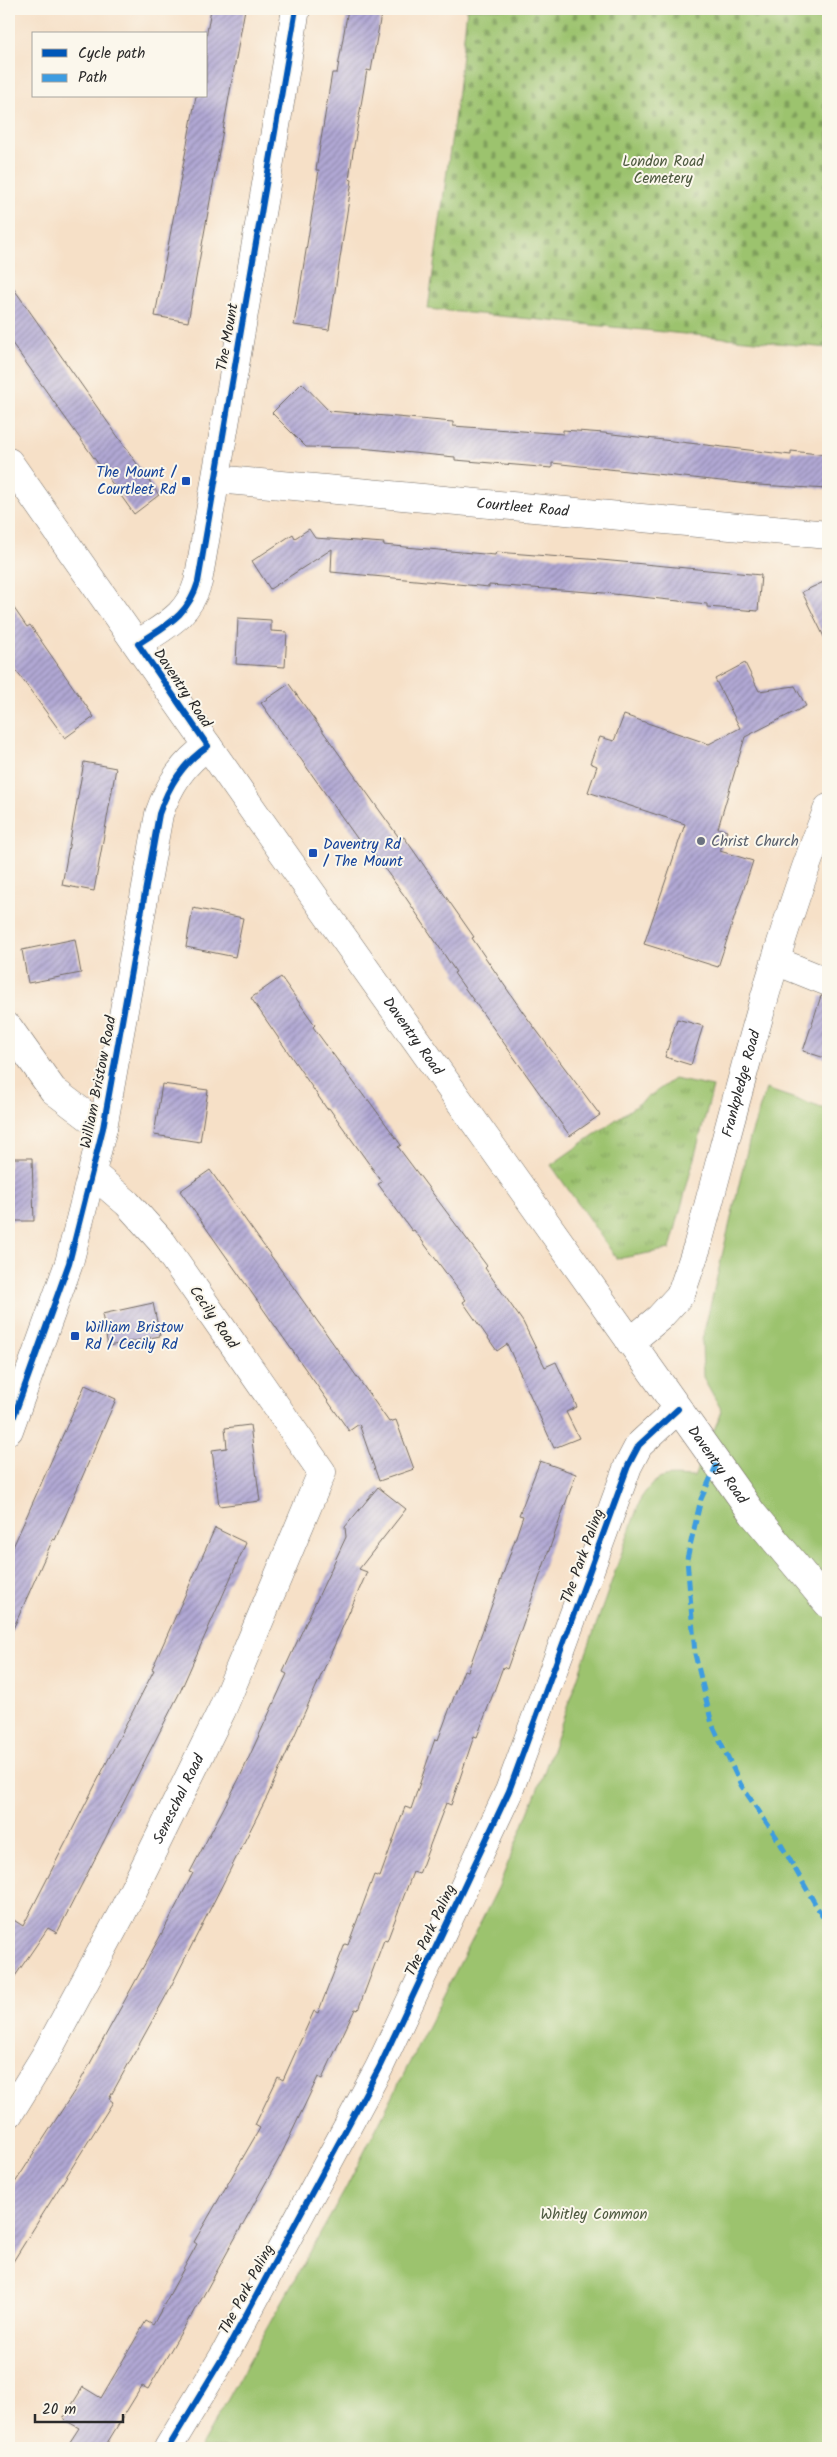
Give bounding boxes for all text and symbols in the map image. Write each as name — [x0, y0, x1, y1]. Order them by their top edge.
legend — [32, 32, 208, 98]
text: Cycle path — [78, 42, 145, 66]
text: Path — [78, 66, 107, 90]
park label: London Road Cemetery — [622, 150, 704, 191]
street label: The Mount — [210, 301, 246, 373]
place label: The Mount / Courtleet Rd — [96, 461, 178, 502]
marker: The Mount / Courtleet Rd — [180, 475, 192, 487]
street label: Courtleet Road — [475, 492, 571, 524]
street label: Daventry Road — [147, 644, 218, 734]
place label: Christ Church — [711, 830, 799, 854]
place label: Daventry Rd / The Mount — [323, 833, 403, 874]
marker: Christ Church — [695, 835, 707, 847]
marker: Daventry Rd / The Mount — [307, 847, 319, 859]
street label: Daventry Road — [376, 992, 449, 1081]
street label: William Bristow Road — [74, 1013, 124, 1150]
street label: Frankpledge Road — [716, 1027, 768, 1140]
street label: Cecily Road — [182, 1281, 244, 1355]
place label: William Bristow Rd / Cecily Rd — [85, 1316, 184, 1357]
marker: William Bristow Rd / Cecily Rd — [69, 1330, 81, 1342]
street label: Daventry Road — [681, 1421, 754, 1510]
street label: The Park Paling — [555, 1505, 611, 1607]
street label: Seneschal Road — [147, 1750, 212, 1848]
street label: The Park Paling — [399, 1880, 463, 1981]
park label: Whitley Common — [540, 2203, 648, 2227]
street label: The Park Paling — [213, 2240, 281, 2339]
scale bar — [35, 2392, 122, 2424]
text: 20 m — [42, 2398, 76, 2422]

